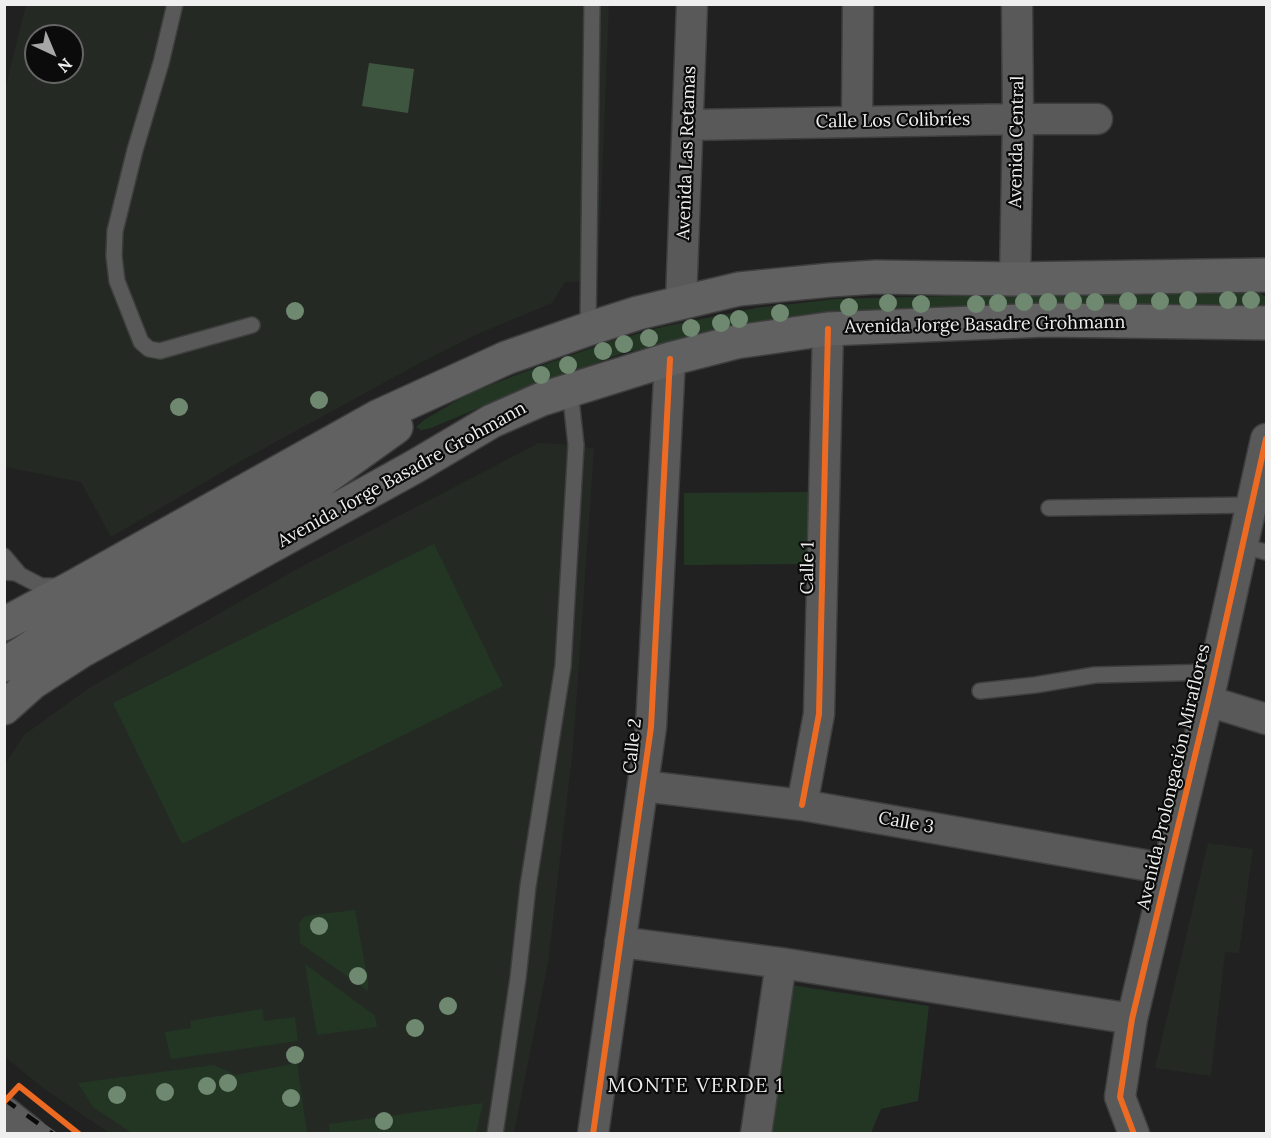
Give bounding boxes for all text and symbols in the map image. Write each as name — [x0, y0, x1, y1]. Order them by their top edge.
north arrow — [24, 24, 84, 84]
text: N — [54, 54, 77, 77]
street label: Avenida Las Retamas — [673, 65, 701, 241]
street label: Avenida Central — [1005, 76, 1029, 208]
street label: Calle Los Colibríes — [816, 109, 970, 133]
street label: Avenida Jorge Basadre Grohmann — [845, 312, 1125, 338]
street label: Avenida Jorge Basadre Grohmann — [274, 398, 530, 552]
street label: Calle 1 — [797, 541, 819, 595]
street label: Avenida Prolongación Miraflores — [1133, 642, 1215, 912]
street label: Calle 2 — [619, 717, 647, 775]
street label: Calle 3 — [876, 807, 936, 839]
district label: MONTE VERDE 1 — [608, 1074, 784, 1098]

